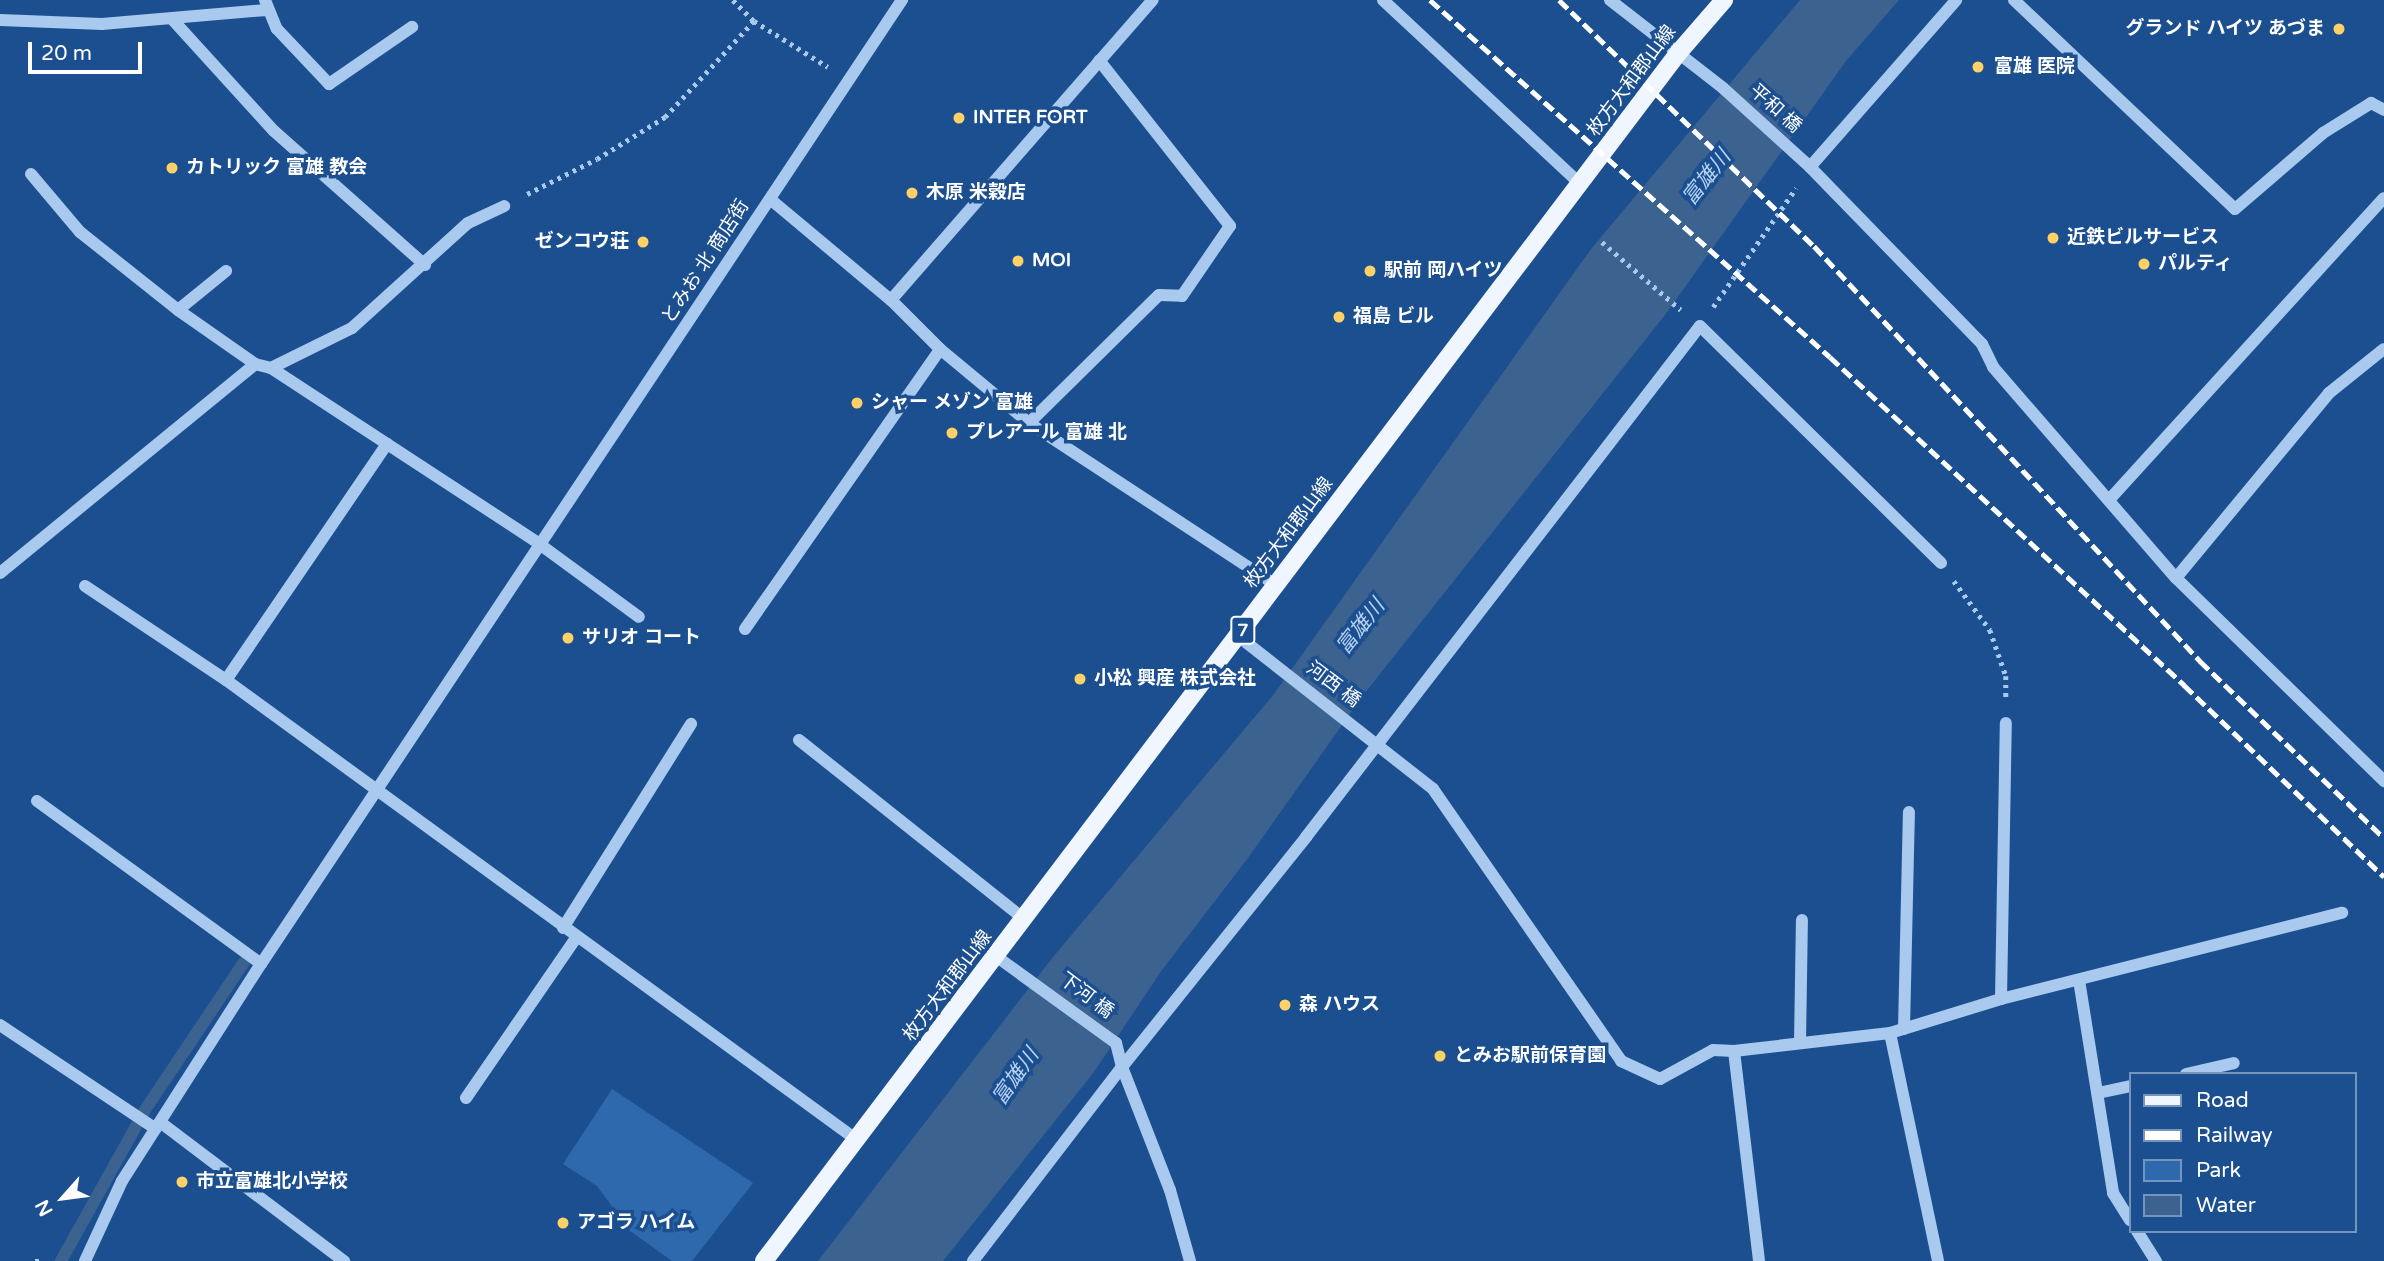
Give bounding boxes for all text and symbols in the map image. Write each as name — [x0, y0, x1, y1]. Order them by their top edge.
place label: グランド ハイツ あづま — [2125, 18, 2325, 40]
street label: 枚方大和郡山線 — [1583, 21, 1681, 141]
marker: グランド ハイツ あづま — [2331, 21, 2347, 37]
scale bar — [32, 28, 145, 72]
text: 20 m — [41, 41, 92, 66]
place label: 富雄 医院 — [1994, 56, 2075, 78]
marker: 富雄 医院 — [1968, 57, 1988, 77]
street label: 平和 橋 — [1744, 80, 1806, 138]
place label: INTER FORT — [973, 107, 1088, 129]
marker: INTER FORT — [951, 110, 967, 126]
water label: 富雄川 — [1678, 145, 1736, 211]
place label: カトリック 富雄 教会 — [186, 157, 367, 179]
marker: カトリック 富雄 教会 — [164, 160, 180, 176]
place label: 木原 米穀店 — [926, 182, 1026, 204]
marker: 木原 米穀店 — [904, 185, 920, 201]
street label: とみお 北 商店街 — [658, 196, 754, 328]
place label: 近鉄ビルサービス — [2067, 227, 2219, 249]
marker: 近鉄ビルサービス — [2045, 230, 2061, 246]
place label: ゼンコウ荘 — [534, 231, 629, 253]
marker: ゼンコウ荘 — [635, 234, 651, 250]
place label: MOI — [1032, 250, 1071, 272]
marker: MOI — [1010, 253, 1026, 269]
place label: パルティ — [2158, 253, 2234, 275]
marker: パルティ — [2136, 256, 2152, 272]
place label: 駅前 岡ハイツ — [1384, 260, 1503, 282]
marker: 駅前 岡ハイツ — [1362, 263, 1378, 279]
place label: 福島 ビル — [1353, 306, 1434, 328]
marker: 福島 ビル — [1331, 309, 1347, 325]
place label: シャー メゾン 富雄 — [871, 392, 1033, 414]
marker: シャー メゾン 富雄 — [849, 395, 865, 411]
place label: プレアール 富雄 北 — [966, 422, 1127, 444]
marker: プレアール 富雄 北 — [944, 425, 960, 441]
street label: 枚方大和郡山線 — [1240, 473, 1338, 593]
water label: 富雄川 — [1332, 594, 1390, 660]
road number: 7 — [1229, 616, 1257, 644]
place label: サリオ コート — [582, 627, 701, 649]
marker: サリオ コート — [560, 630, 576, 646]
street label: 河西 橋 — [1301, 657, 1365, 713]
place label: 小松 興産 株式会社 — [1094, 668, 1256, 690]
marker: 小松 興産 株式会社 — [1072, 671, 1088, 687]
street label: 枚方大和郡山線 — [899, 926, 997, 1046]
street label: 下河 橋 — [1054, 968, 1118, 1024]
place label: 森 ハウス — [1299, 994, 1380, 1016]
marker: 森 ハウス — [1277, 997, 1293, 1013]
water label: 富雄川 — [988, 1044, 1044, 1110]
place label: とみお駅前保育園 — [1454, 1045, 1606, 1067]
marker: とみお駅前保育園 — [1432, 1048, 1448, 1064]
legend — [2128, 1072, 2356, 1233]
text: Road — [2196, 1088, 2249, 1113]
text: Railway — [2196, 1123, 2273, 1148]
text: Park — [2196, 1158, 2241, 1183]
north arrow — [28, 1163, 98, 1233]
place label: 市立富雄北小学校 — [196, 1171, 348, 1193]
marker: 市立富雄北小学校 — [174, 1174, 190, 1190]
text: Water — [2196, 1193, 2256, 1218]
text: N — [31, 1196, 58, 1220]
place label: アゴラ ハイム — [577, 1212, 696, 1234]
marker: アゴラ ハイム — [555, 1215, 571, 1231]

